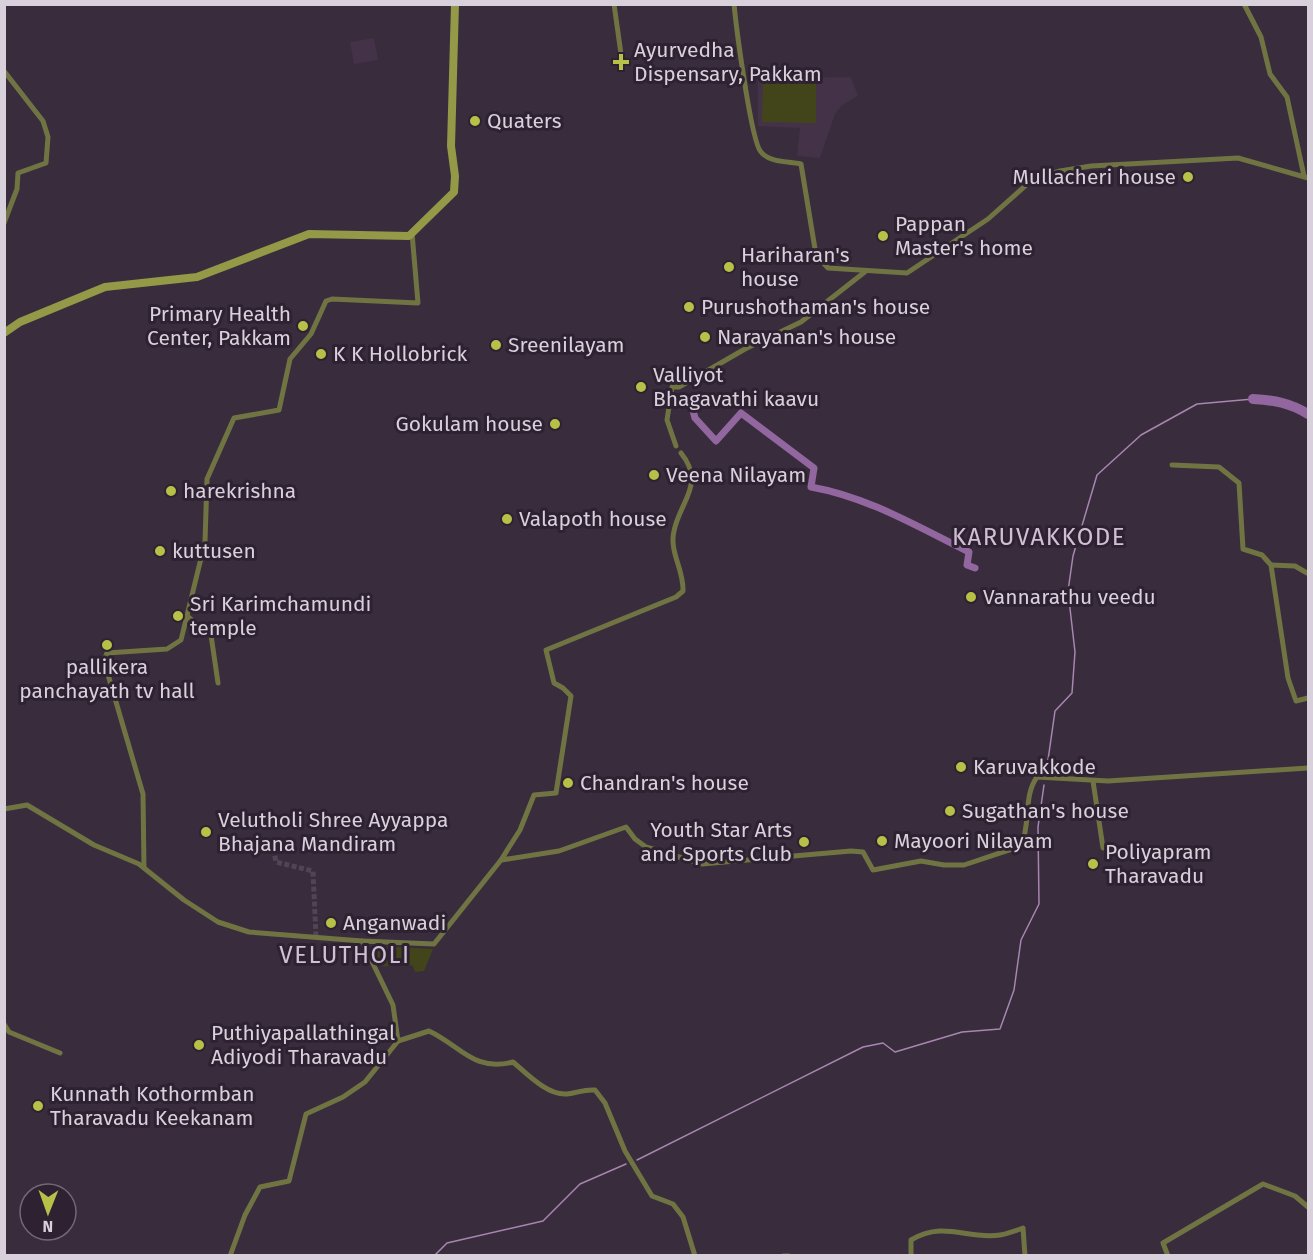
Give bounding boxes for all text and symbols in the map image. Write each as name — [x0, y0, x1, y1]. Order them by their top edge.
place label: Ayurvedha Dispensary, Pakkam — [634, 37, 822, 87]
marker: Ayurvedha Dispensary, Pakkam — [612, 53, 630, 71]
place label: Quaters — [487, 108, 562, 134]
marker: Quaters — [468, 114, 482, 128]
place label: Mullacheri house — [1012, 164, 1176, 190]
marker: Mullacheri house — [1181, 170, 1195, 184]
place label: Pappan Master's home — [895, 211, 1033, 261]
marker: Pappan Master's home — [876, 229, 890, 243]
place label: Hariharan's house — [741, 242, 850, 292]
marker: Hariharan's house — [722, 260, 736, 274]
place label: Purushothaman's house — [701, 294, 930, 320]
marker: Purushothaman's house — [682, 300, 696, 314]
place label: Primary Health Center, Pakkam — [147, 301, 291, 351]
marker: Primary Health Center, Pakkam — [296, 319, 310, 333]
place label: Narayanan's house — [717, 324, 896, 350]
marker: Narayanan's house — [698, 330, 712, 344]
place label: Sreenilayam — [508, 332, 625, 358]
marker: Sreenilayam — [489, 338, 503, 352]
place label: K K Hollobrick — [333, 341, 467, 367]
marker: K K Hollobrick — [314, 347, 328, 361]
place label: Valliyot Bhagavathi kaavu — [653, 362, 819, 412]
marker: Valliyot Bhagavathi kaavu — [634, 380, 648, 394]
place label: Gokulam house — [396, 411, 543, 437]
marker: Gokulam house — [548, 417, 562, 431]
place label: Veena Nilayam — [666, 462, 806, 488]
marker: Veena Nilayam — [647, 468, 661, 482]
place label: harekrishna — [183, 478, 296, 504]
marker: harekrishna — [164, 484, 178, 498]
place label: Valapoth house — [519, 506, 667, 532]
marker: Valapoth house — [500, 512, 514, 526]
district label: KARUVAKKODE — [952, 523, 1126, 551]
place label: kuttusen — [172, 538, 256, 564]
marker: kuttusen — [153, 544, 167, 558]
place label: Vannarathu veedu — [983, 584, 1156, 610]
marker: Vannarathu veedu — [964, 590, 978, 604]
place label: Sri Karimchamundi temple — [190, 591, 371, 641]
marker: Sri Karimchamundi temple — [171, 609, 185, 623]
marker: pallikera panchayath tv hall — [100, 638, 114, 652]
place label: pallikera panchayath tv hall — [19, 654, 195, 704]
place label: Karuvakkode — [973, 754, 1096, 780]
marker: Karuvakkode — [954, 760, 968, 774]
place label: Chandran's house — [580, 770, 749, 796]
marker: Chandran's house — [561, 776, 575, 790]
place label: Sugathan's house — [962, 798, 1129, 824]
marker: Sugathan's house — [943, 804, 957, 818]
place label: Velutholi Shree Ayyappa Bhajana Mandiram — [218, 807, 448, 857]
place label: Youth Star Arts and Sports Club — [641, 817, 792, 867]
marker: Velutholi Shree Ayyappa Bhajana Mandiram — [199, 825, 213, 839]
place label: Mayoori Nilayam — [894, 828, 1053, 854]
marker: Mayoori Nilayam — [875, 834, 889, 848]
marker: Youth Star Arts and Sports Club — [797, 835, 811, 849]
place label: Poliyapram Tharavadu — [1105, 839, 1212, 889]
marker: Poliyapram Tharavadu — [1086, 857, 1100, 871]
place label: Anganwadi — [343, 910, 446, 936]
marker: Anganwadi — [324, 916, 338, 930]
district label: VELUTHOLI — [279, 941, 411, 969]
place label: Puthiyapallathingal Adiyodi Tharavadu — [211, 1020, 395, 1070]
marker: Puthiyapallathingal Adiyodi Tharavadu — [192, 1038, 206, 1052]
place label: Kunnath Kothormban Tharavadu Keekanam — [50, 1081, 254, 1131]
marker: Kunnath Kothormban Tharavadu Keekanam — [31, 1099, 45, 1113]
north arrow — [18, 1182, 78, 1242]
text: N — [42, 1217, 53, 1236]

